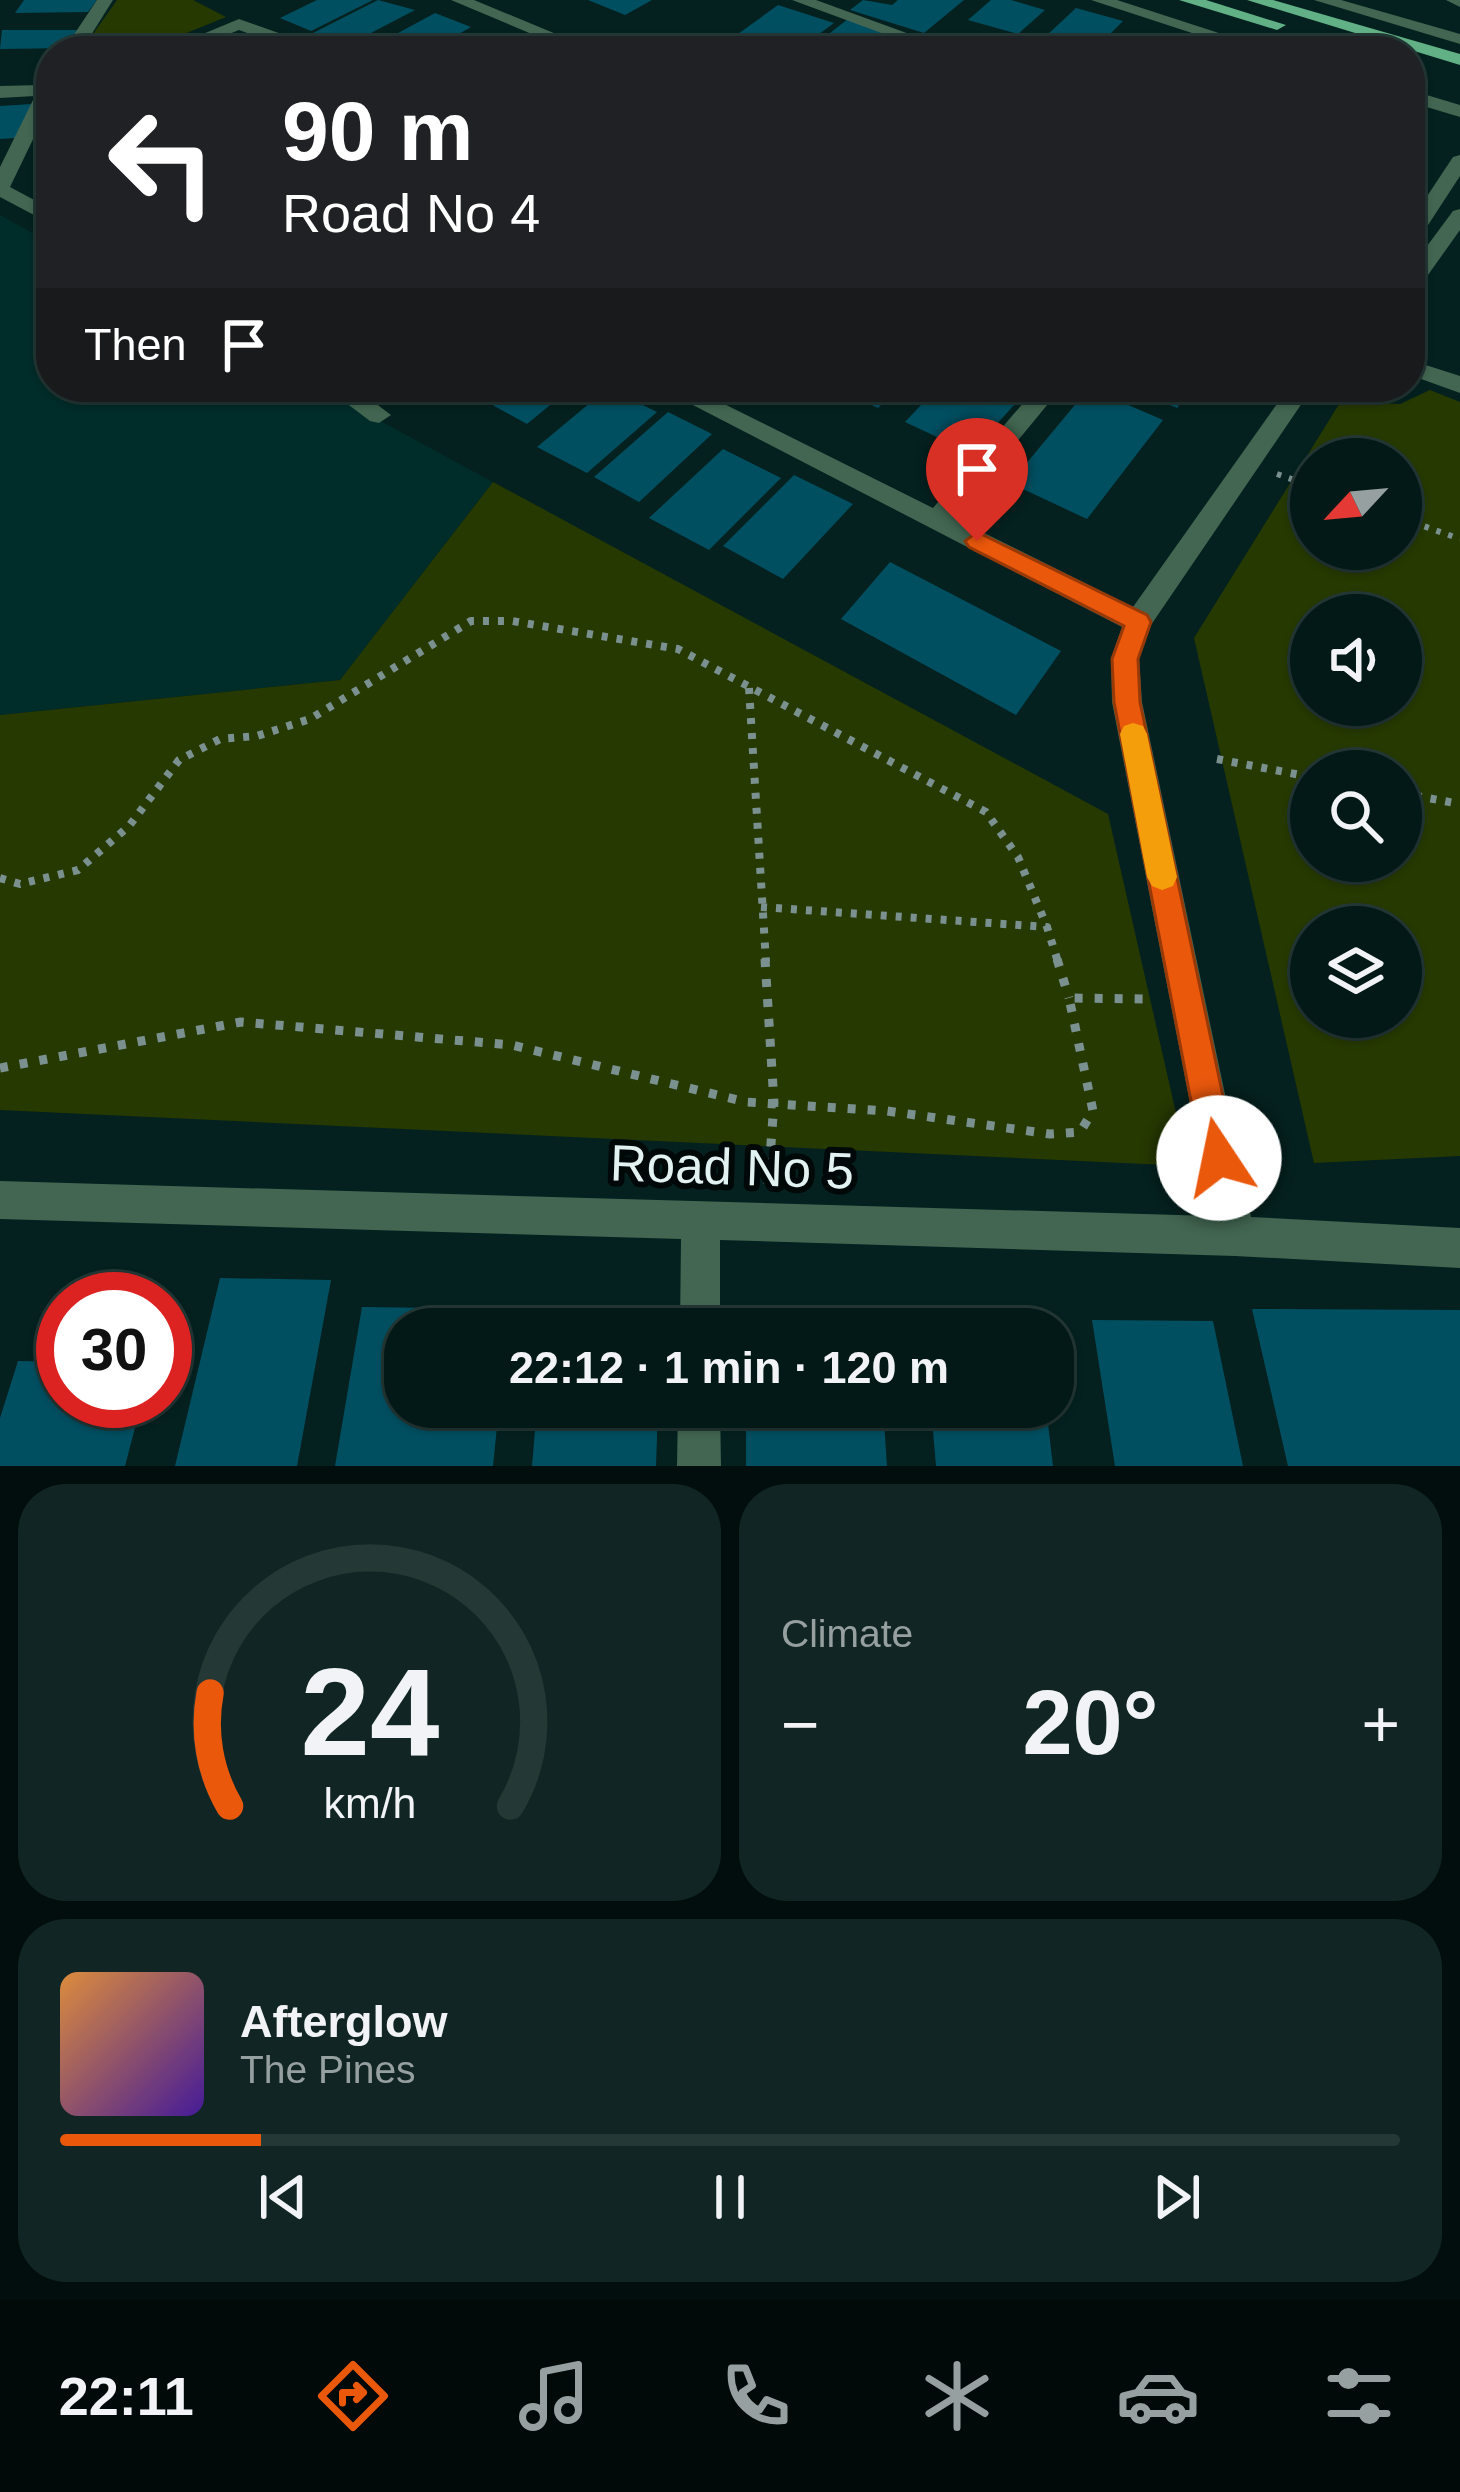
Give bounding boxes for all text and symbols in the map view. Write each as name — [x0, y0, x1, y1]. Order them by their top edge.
icon: left — [84, 84, 240, 240]
text: 90 m — [282, 84, 473, 178]
text: Road No 4 — [282, 183, 540, 243]
icon: arrive — [211, 312, 277, 378]
text: Then — [84, 319, 187, 370]
pin — [926, 418, 1028, 541]
icon: arrive — [944, 436, 1010, 502]
north arrow — [1290, 438, 1422, 570]
map controls — [1290, 438, 1422, 1038]
button: sound — [1290, 594, 1422, 726]
button: search — [1290, 750, 1422, 882]
button: layers — [1290, 906, 1422, 1038]
position arrow — [1156, 1095, 1282, 1221]
street label: Road No 5 — [609, 1134, 855, 1200]
speed limit sign: 30 — [36, 1272, 192, 1428]
text: 22:12 · 1 min · 120 m — [509, 1342, 949, 1393]
text: Climate — [781, 1612, 913, 1655]
text: 24 — [300, 1642, 439, 1781]
text: 20° — [1022, 1673, 1159, 1773]
text: − — [781, 1687, 820, 1761]
text: + — [1361, 1687, 1400, 1761]
text: km/h — [323, 1778, 416, 1826]
text: Afterglow — [240, 1996, 448, 2047]
text: The Pines — [240, 2048, 416, 2091]
icon: previous — [250, 2164, 316, 2230]
icon: pause — [697, 2164, 763, 2230]
icon: next — [1144, 2164, 1210, 2230]
icon: directions — [311, 2354, 395, 2438]
icon: music — [512, 2354, 596, 2438]
icon: phone — [714, 2354, 798, 2438]
icon: climate — [915, 2354, 999, 2438]
icon: car — [1116, 2354, 1200, 2438]
icon: filters — [1317, 2354, 1401, 2438]
text: 22:11 — [59, 2366, 194, 2426]

